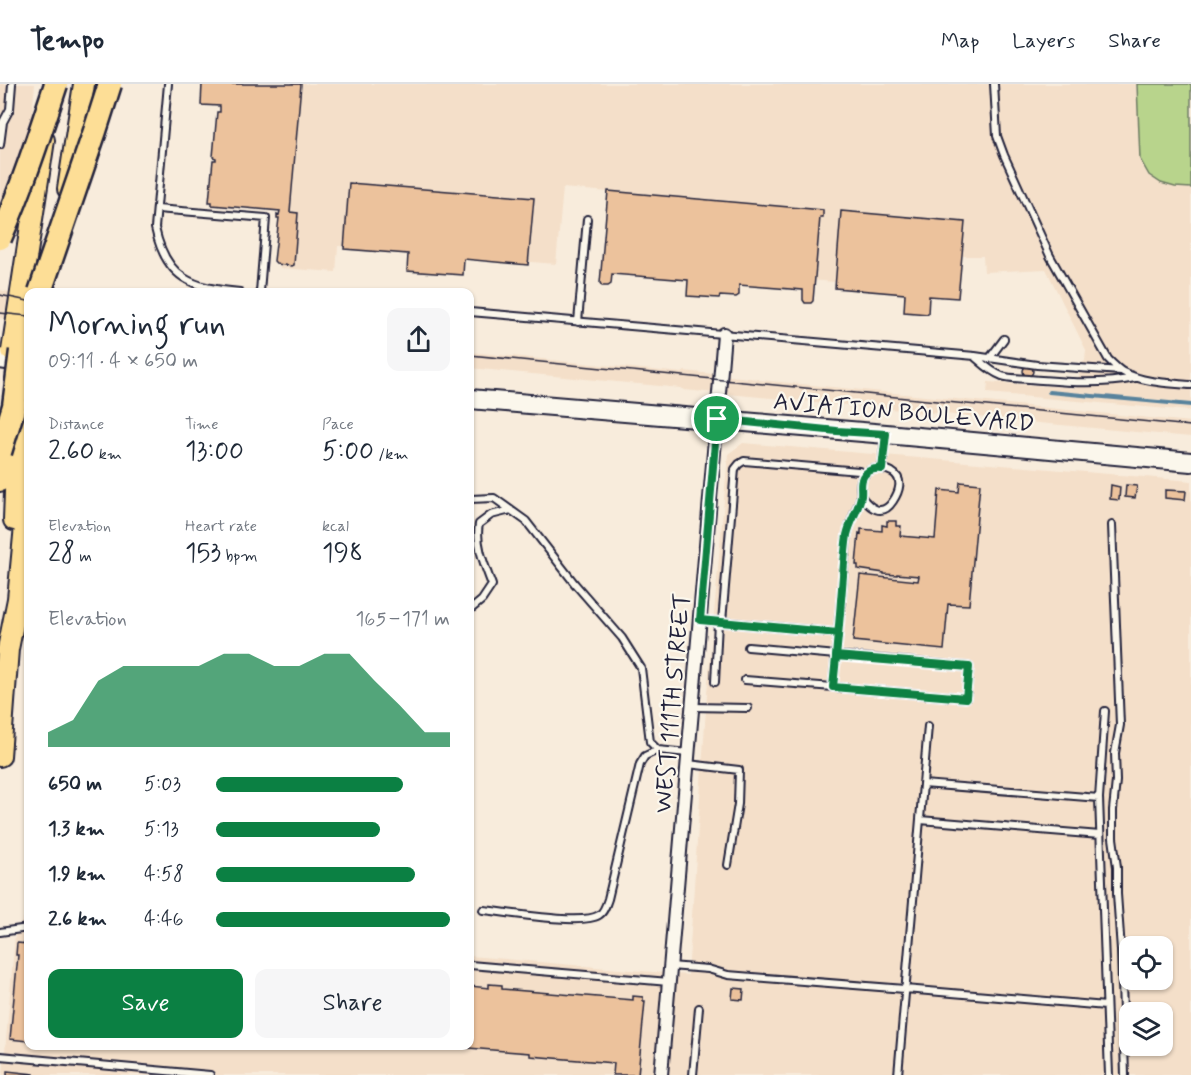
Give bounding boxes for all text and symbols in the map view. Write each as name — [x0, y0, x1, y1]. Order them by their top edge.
text: Tempo — [30, 23, 104, 60]
text: Map — [941, 27, 979, 55]
text: Layers — [1012, 27, 1075, 55]
text: Share — [1108, 27, 1161, 55]
text: Morning run — [48, 303, 226, 347]
button: share — [387, 308, 450, 371]
text: 09:11 · 4 × 650 m — [48, 348, 198, 375]
street label: AVIATION BOULEVARD — [772, 387, 1036, 440]
pin — [691, 393, 742, 444]
icon: arrive — [700, 402, 733, 435]
text: Distance — [48, 414, 104, 435]
text: Time — [185, 414, 219, 435]
text: Pace — [322, 414, 354, 435]
text: 2.60 — [48, 435, 94, 469]
text: 13:00 — [185, 435, 244, 469]
text: 5:00 — [322, 435, 374, 469]
text: km — [94, 444, 122, 465]
text: /km — [374, 444, 409, 465]
text: Elevation — [48, 516, 111, 537]
text: Heart rate — [185, 516, 257, 537]
text: kcal — [322, 516, 349, 537]
text: 28 — [48, 537, 75, 571]
text: 153 — [185, 537, 221, 571]
text: 198 — [322, 537, 363, 571]
text: m — [75, 546, 92, 567]
text: bpm — [221, 546, 258, 567]
street label: WEST 111TH STREET — [648, 592, 699, 815]
text: Elevation — [48, 606, 127, 633]
text: 165–171 m — [355, 606, 450, 633]
text: 650 m — [48, 771, 102, 798]
text: 5:03 — [144, 771, 181, 798]
text: 1.3 km — [48, 816, 105, 843]
text: 5:13 — [144, 816, 179, 843]
text: 1.9 km — [48, 861, 106, 888]
text: 4:58 — [144, 861, 184, 888]
text: 2.6 km — [48, 906, 107, 933]
text: 4:46 — [144, 906, 184, 933]
map controls — [1119, 936, 1173, 1056]
button: locate — [1119, 936, 1173, 990]
button: Save — [48, 969, 243, 1038]
button: Share — [255, 969, 450, 1038]
button: layers — [1119, 1002, 1173, 1056]

